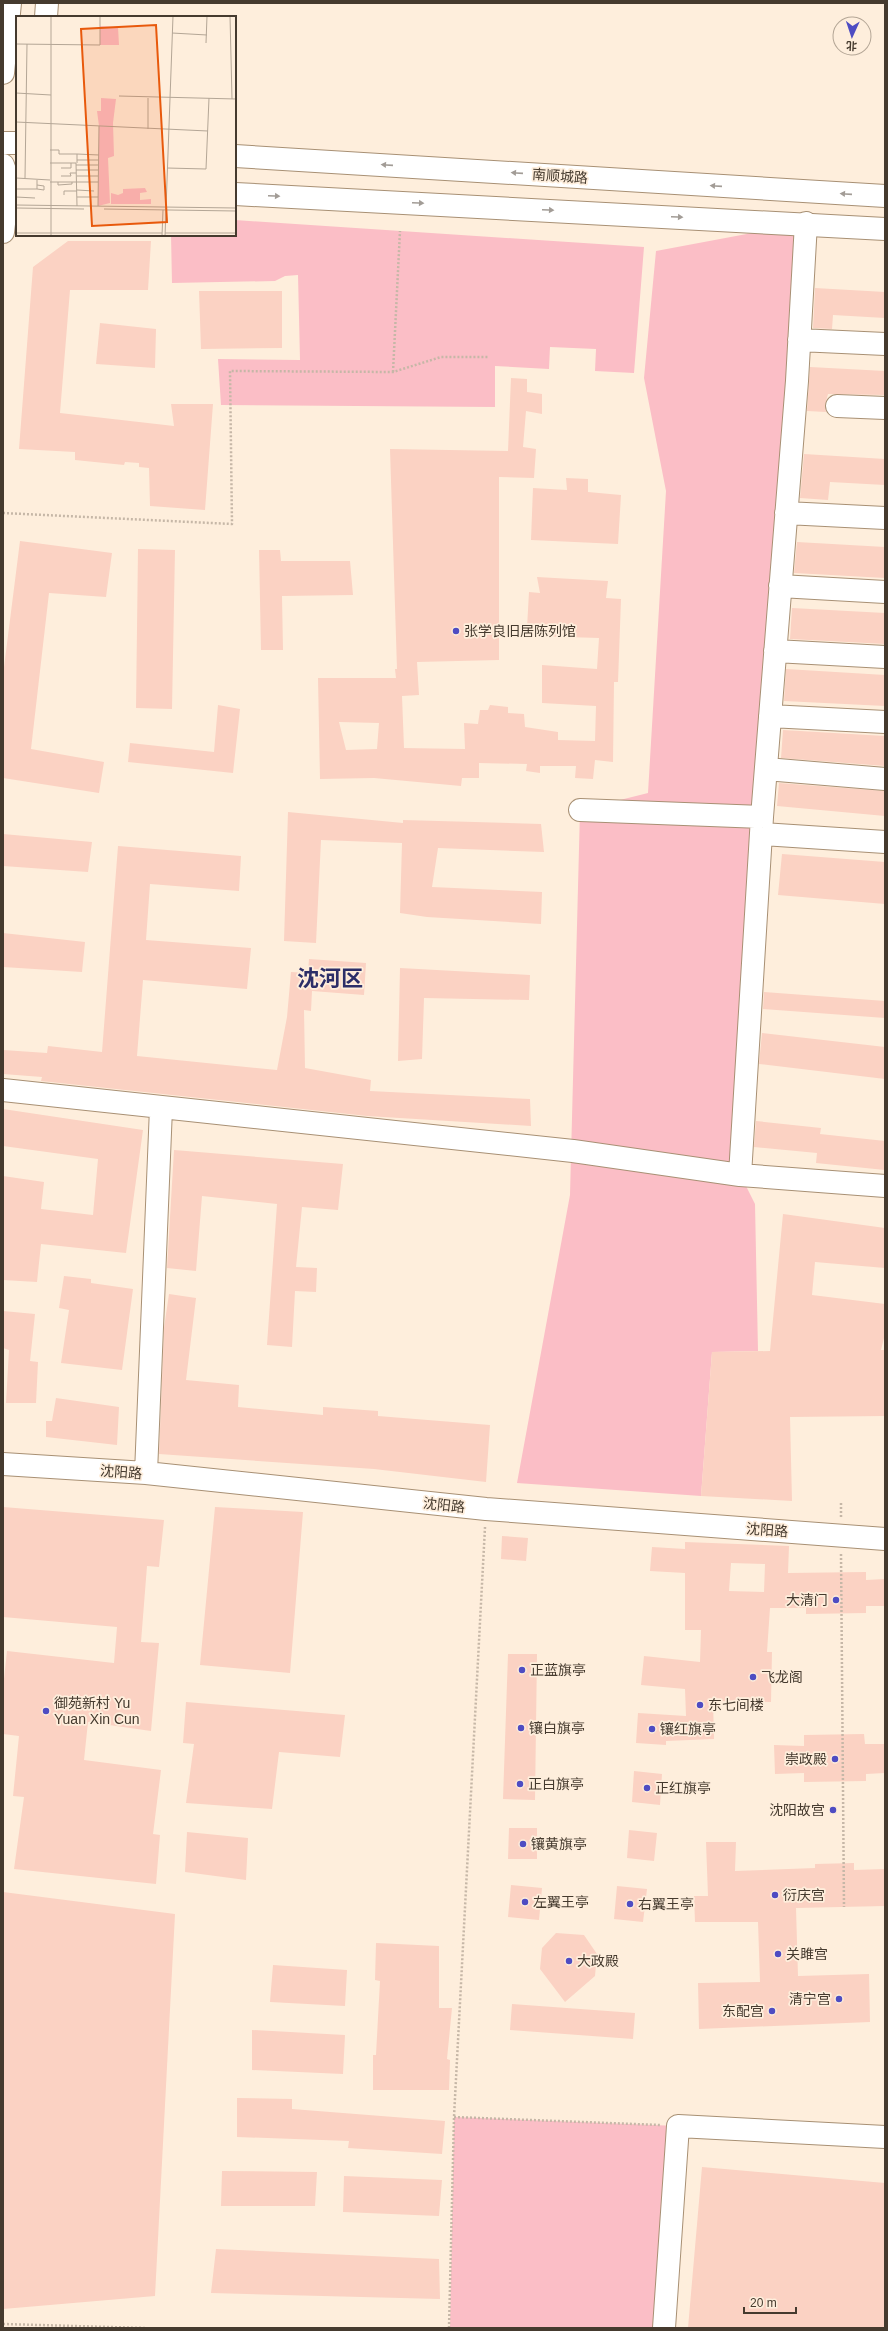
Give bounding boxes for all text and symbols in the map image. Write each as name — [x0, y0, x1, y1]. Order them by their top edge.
inset map — [16, 16, 236, 236]
north arrow — [832, 16, 872, 56]
text: 北 — [846, 40, 857, 52]
one-way arrow — [381, 162, 393, 169]
street label: 南顺城路 — [532, 166, 588, 186]
one-way arrow — [511, 170, 523, 177]
one-way arrow — [710, 182, 722, 189]
one-way arrow — [839, 191, 852, 197]
one-way arrow — [268, 192, 280, 199]
one-way arrow — [412, 200, 424, 207]
one-way arrow — [542, 207, 555, 213]
one-way arrow — [671, 213, 683, 220]
place label: 张学良旧居陈列馆 — [464, 623, 576, 639]
marker: 张学良旧居陈列馆 — [451, 626, 461, 636]
district label: 沈河区 — [297, 966, 363, 991]
street label: 沈阳路 — [99, 1463, 143, 1481]
street label: 沈阳路 — [422, 1495, 466, 1515]
street label: 沈阳路 — [745, 1521, 789, 1539]
place label: 大清门 — [786, 1592, 828, 1608]
marker: 大清门 — [831, 1595, 841, 1605]
place label: 正蓝旗亭 — [530, 1662, 586, 1678]
marker: 正蓝旗亭 — [517, 1665, 527, 1675]
place label: 飞龙阁 — [761, 1669, 803, 1685]
marker: 飞龙阁 — [748, 1672, 758, 1682]
place label: 御苑新村 Yu Yuan Xin Cun — [54, 1695, 140, 1727]
place label: 东七间楼 — [708, 1697, 764, 1713]
marker: 东七间楼 — [695, 1700, 705, 1710]
marker: 御苑新村 Yu Yuan Xin Cun — [41, 1706, 51, 1716]
place label: 镶白旗亭 — [529, 1720, 585, 1736]
place label: 镶红旗亭 — [660, 1721, 716, 1737]
marker: 镶白旗亭 — [516, 1723, 526, 1733]
marker: 镶红旗亭 — [647, 1724, 657, 1734]
place label: 崇政殿 — [785, 1751, 827, 1767]
marker: 崇政殿 — [830, 1754, 840, 1764]
place label: 正白旗亭 — [528, 1776, 584, 1792]
marker: 正白旗亭 — [515, 1779, 525, 1789]
place label: 正红旗亭 — [655, 1780, 711, 1796]
marker: 正红旗亭 — [642, 1783, 652, 1793]
place label: 沈阳故宫 — [769, 1802, 825, 1818]
marker: 沈阳故宫 — [828, 1805, 838, 1815]
place label: 镶黄旗亭 — [531, 1836, 587, 1852]
marker: 镶黄旗亭 — [518, 1839, 528, 1849]
place label: 衍庆宫 — [783, 1887, 825, 1903]
marker: 衍庆宫 — [770, 1890, 780, 1900]
place label: 左翼王亭 — [533, 1894, 589, 1910]
place label: 右翼王亭 — [638, 1896, 694, 1912]
marker: 左翼王亭 — [520, 1897, 530, 1907]
marker: 右翼王亭 — [625, 1899, 635, 1909]
place label: 关雎宫 — [786, 1946, 828, 1962]
marker: 关雎宫 — [773, 1949, 783, 1959]
place label: 大政殿 — [577, 1953, 619, 1969]
marker: 大政殿 — [564, 1956, 574, 1966]
place label: 清宁宫 — [789, 1991, 831, 2007]
marker: 清宁宫 — [834, 1994, 844, 2004]
place label: 东配宫 — [722, 2003, 764, 2019]
marker: 东配宫 — [767, 2006, 777, 2016]
scale bar — [744, 2289, 796, 2315]
text: 20 m — [750, 2296, 777, 2310]

